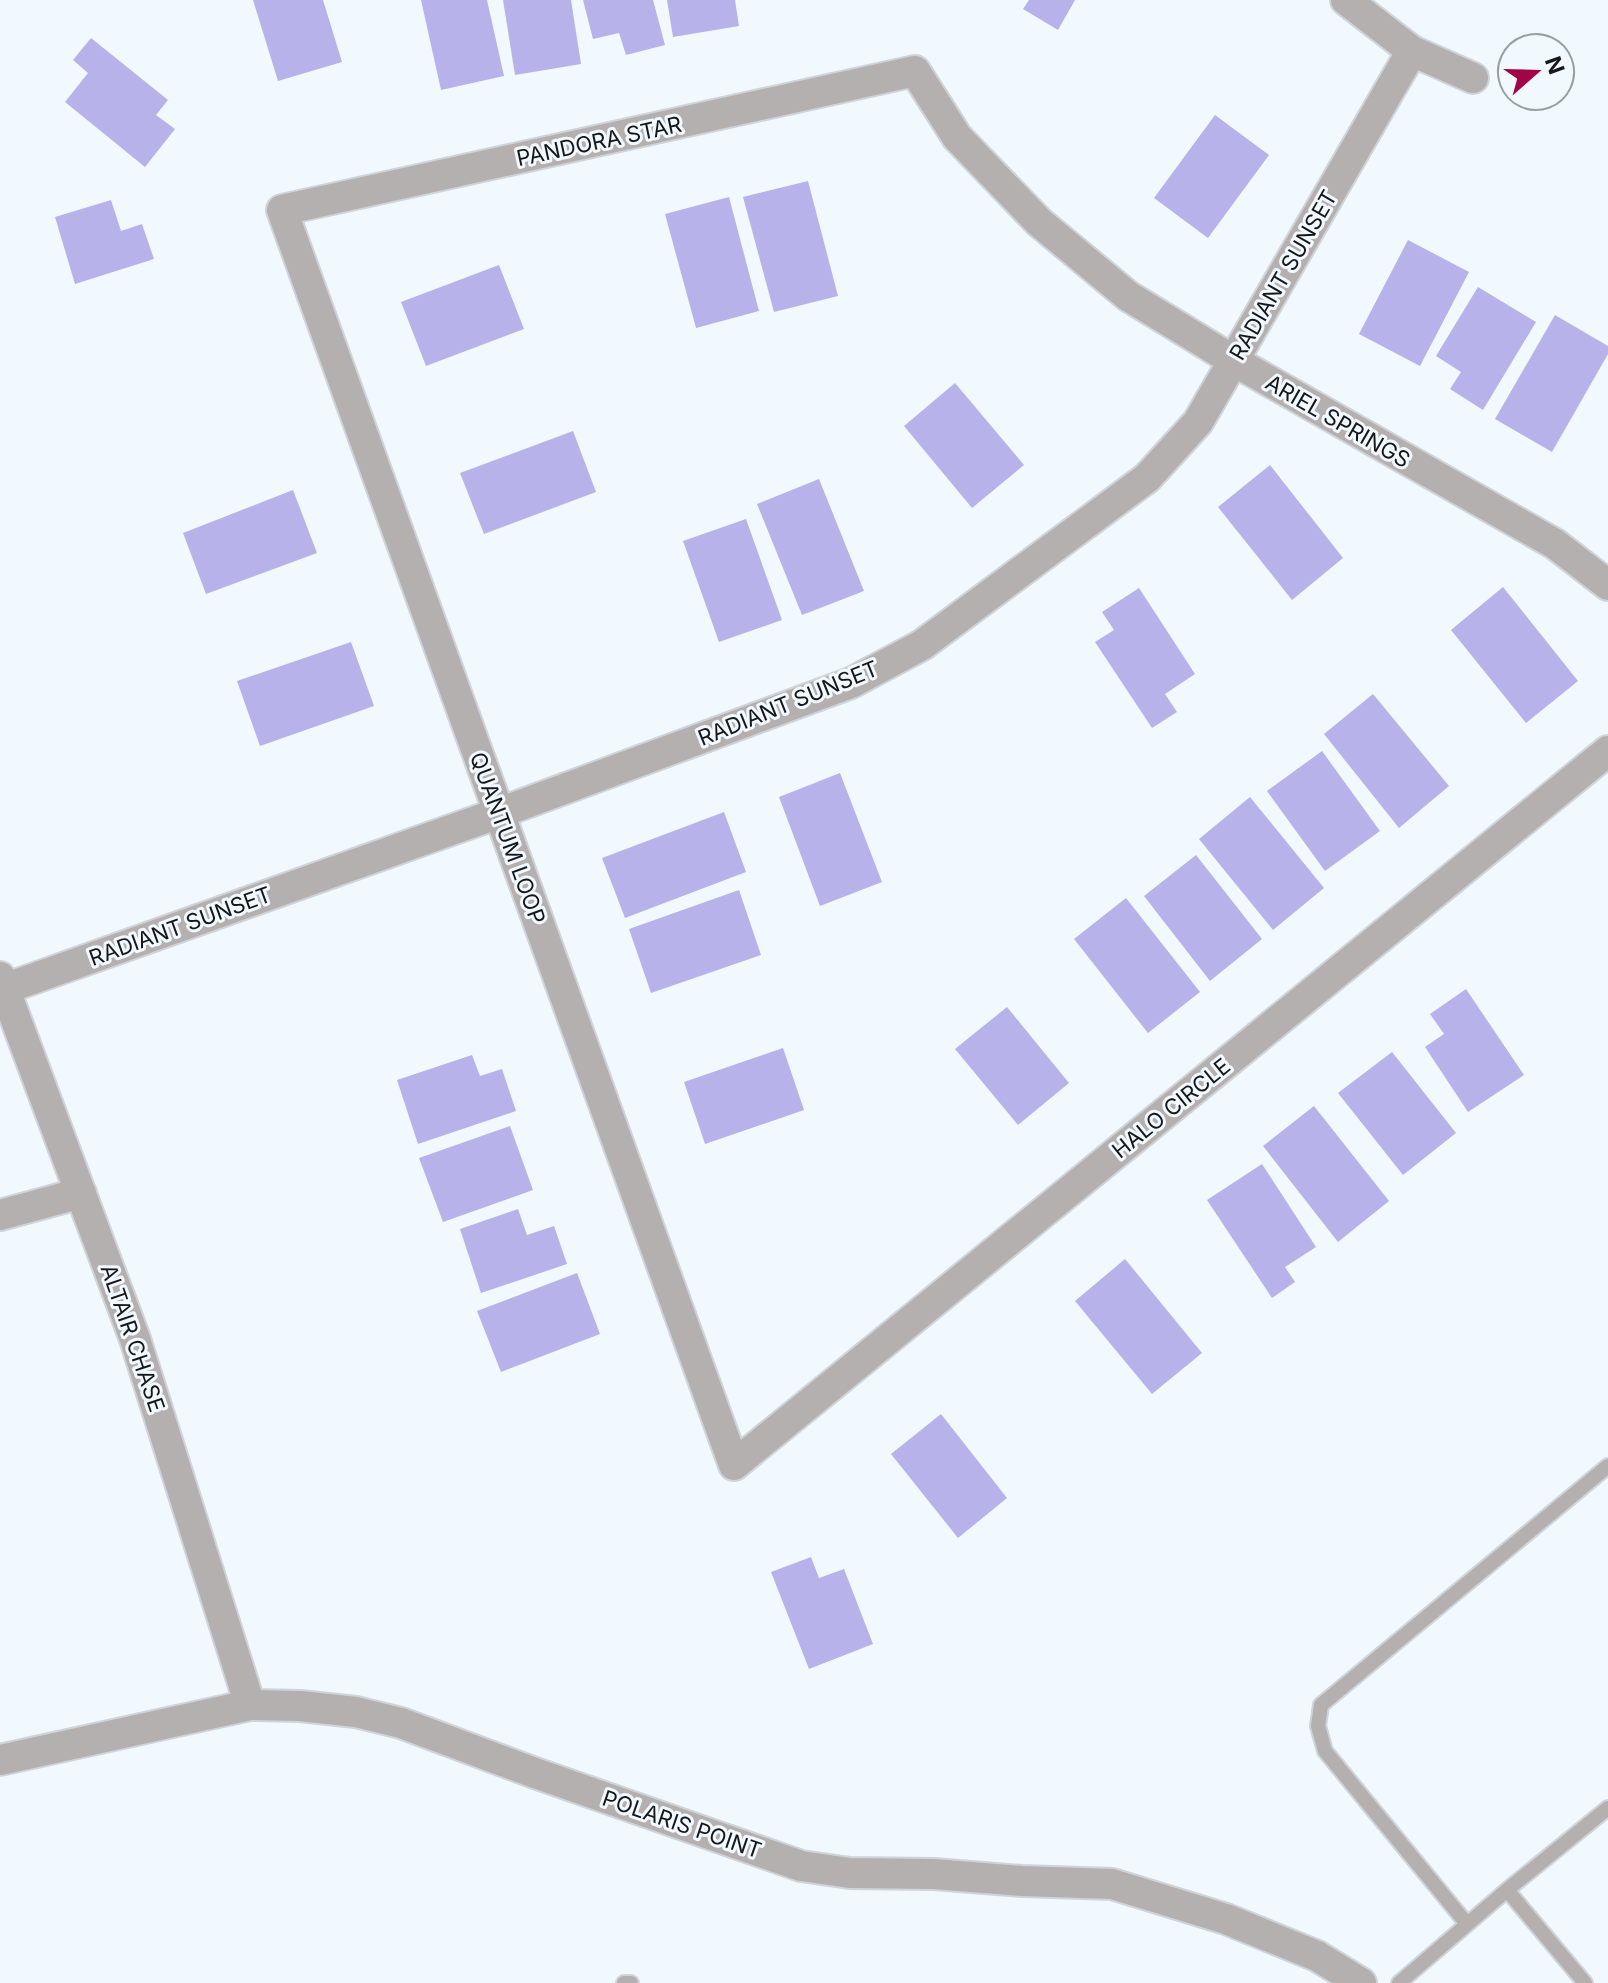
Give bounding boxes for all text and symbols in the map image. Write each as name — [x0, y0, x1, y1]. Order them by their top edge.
north arrow — [1496, 32, 1576, 112]
text: N — [1540, 53, 1570, 77]
street label: PANDORA STAR — [514, 111, 684, 171]
street label: RADIANT SUNSET — [1224, 185, 1342, 365]
street label: ARIEL SPRINGS — [1261, 369, 1415, 473]
street label: RADIANT SUNSET — [694, 655, 882, 751]
street label: QUANTUM LOOP — [465, 749, 551, 927]
street label: RADIANT SUNSET — [85, 881, 275, 971]
street label: HALO CIRCLE — [1107, 1053, 1235, 1163]
street label: ALTAIR CHASE — [96, 1261, 170, 1415]
street label: POLARIS POINT — [599, 1785, 765, 1863]

